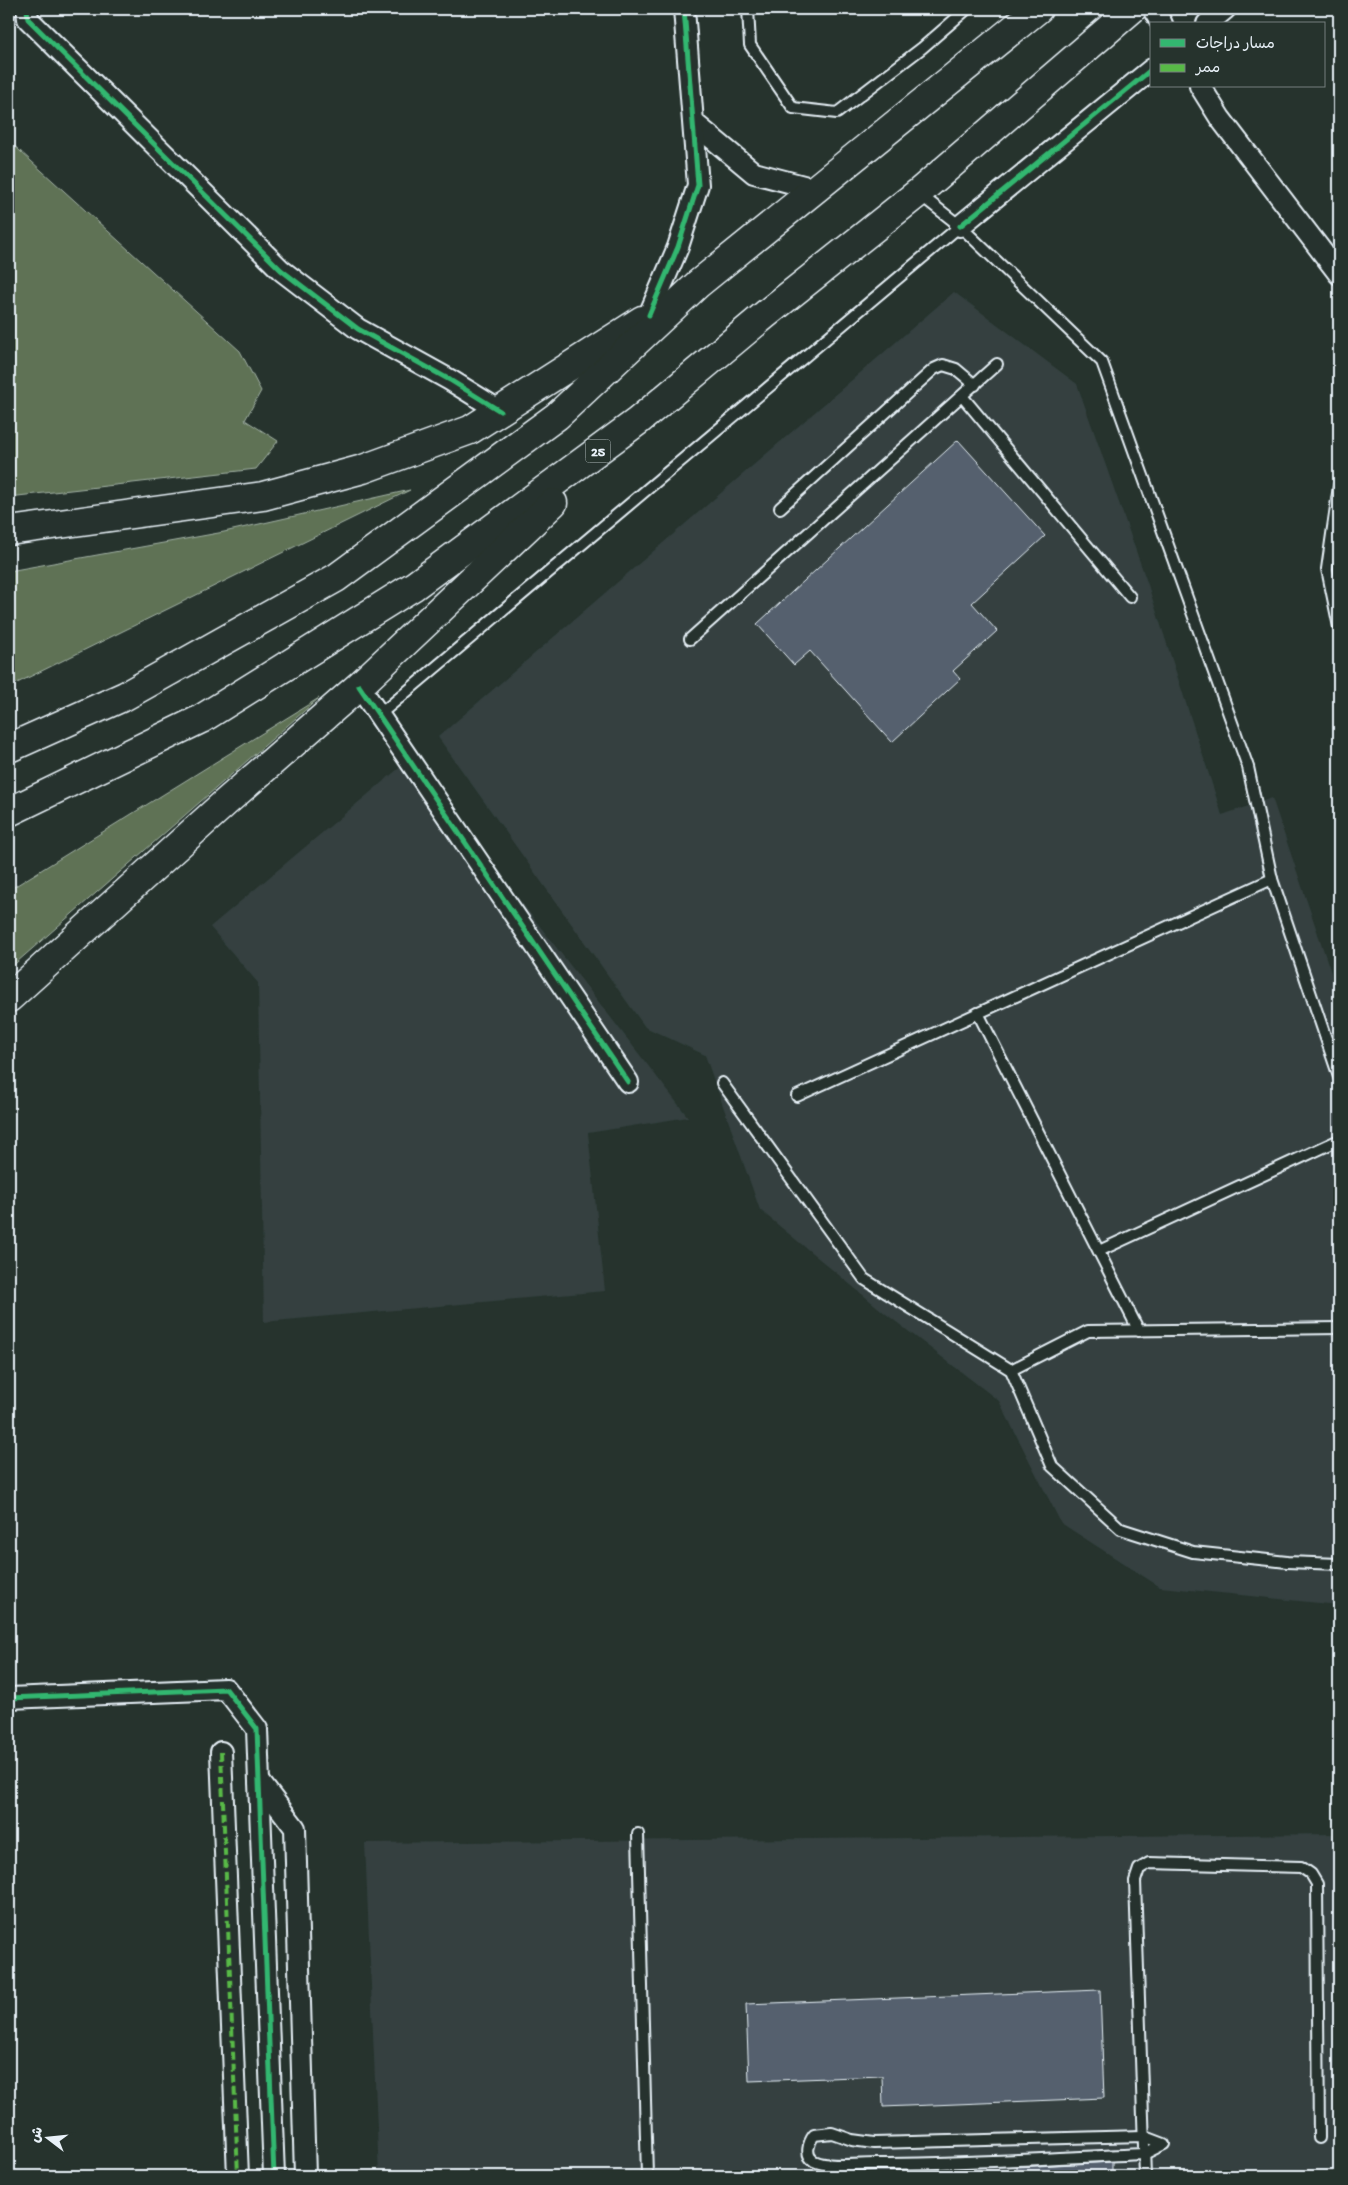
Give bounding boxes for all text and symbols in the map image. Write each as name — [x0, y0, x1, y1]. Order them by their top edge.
legend — [1150, 22, 1326, 88]
text: مسار دراجات — [1196, 36, 1275, 54]
text: ممر — [1194, 60, 1220, 78]
road number: 25 — [586, 440, 610, 462]
north arrow — [22, 2112, 72, 2162]
text: ش — [28, 2125, 48, 2145]

